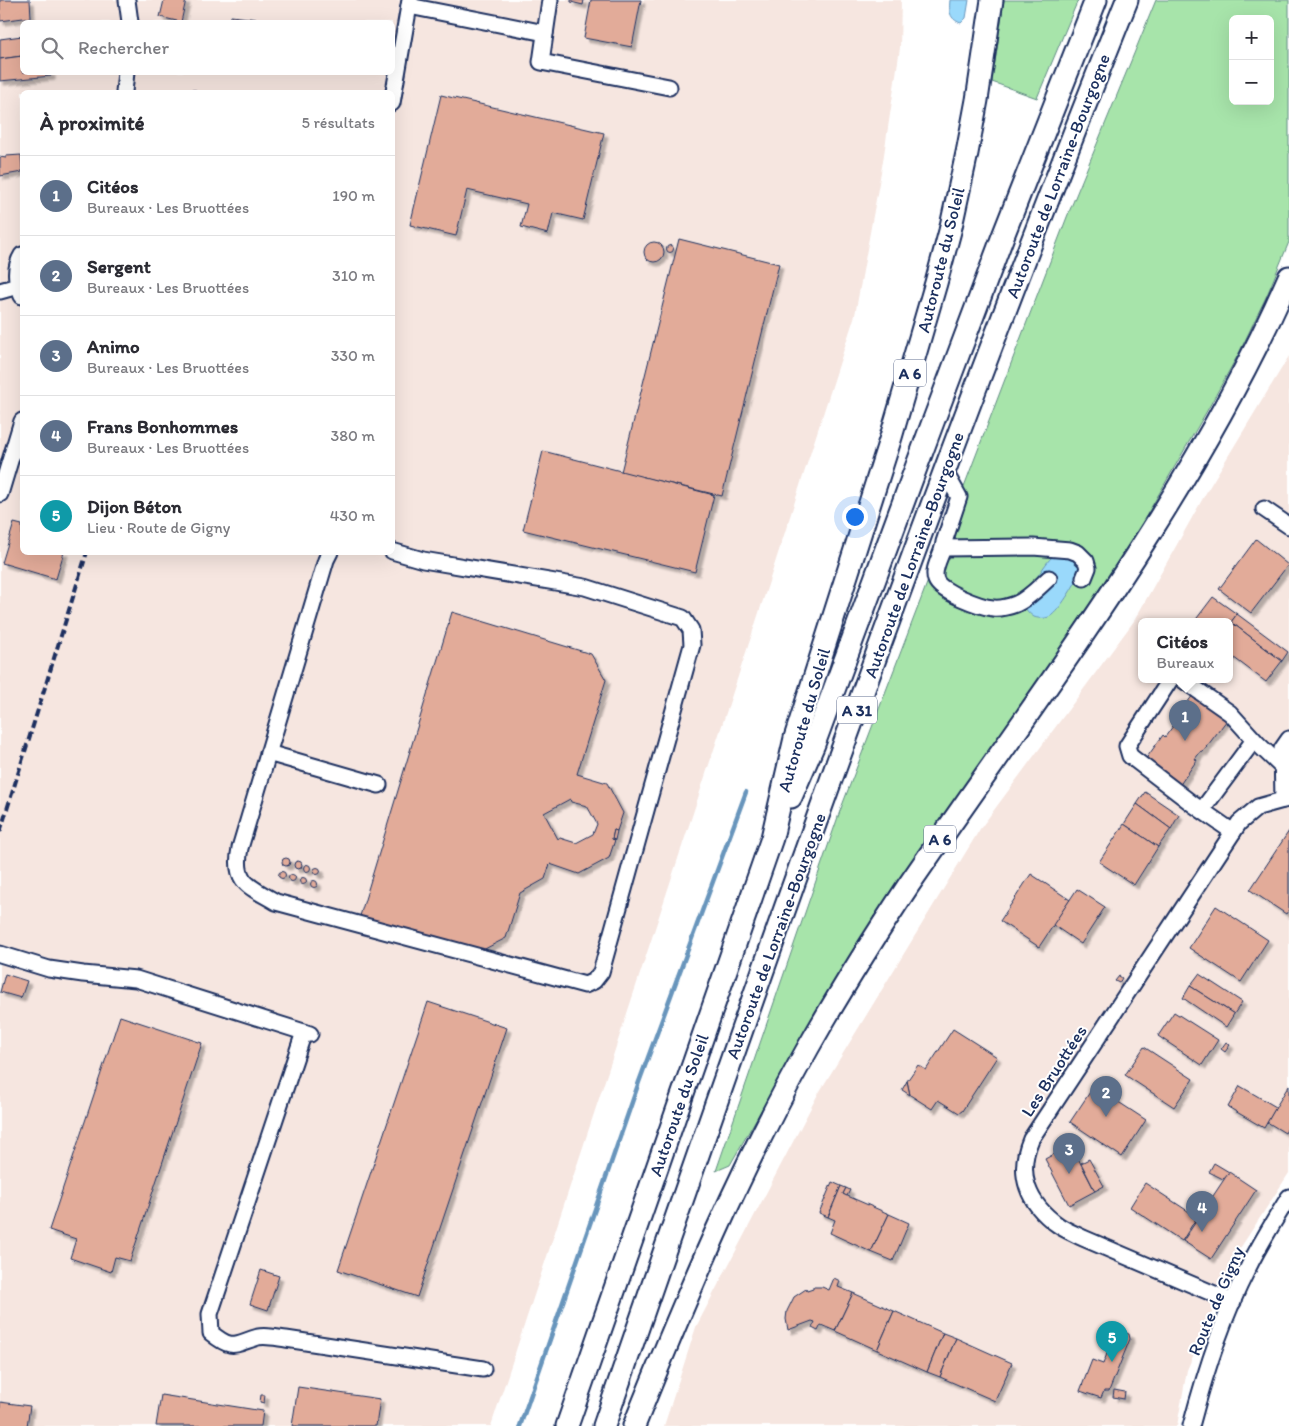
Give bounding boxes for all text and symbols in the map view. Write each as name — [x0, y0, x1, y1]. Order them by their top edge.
map controls — [1229, 15, 1274, 105]
button: + — [1229, 15, 1274, 60]
search box — [20, 20, 395, 75]
icon: search — [38, 34, 66, 62]
text: Rechercher — [78, 36, 169, 59]
street label: Autoroute de Lorraine-Bourgogne — [1001, 51, 1115, 301]
button: − — [1229, 60, 1274, 105]
text: À proximité — [40, 110, 145, 135]
text: 5 résultats — [301, 113, 375, 132]
text: Citéos — [87, 175, 138, 198]
street label: Autoroute du Soleil — [912, 185, 970, 335]
text: 1 — [52, 186, 60, 205]
text: 190 m — [332, 186, 375, 205]
text: Bureaux · Les Bruottées — [87, 198, 249, 217]
text: Sergent — [87, 255, 151, 278]
text: 2 — [52, 266, 60, 285]
text: 310 m — [332, 266, 375, 285]
text: Bureaux · Les Bruottées — [87, 278, 249, 297]
text: Animo — [87, 335, 140, 358]
text: 3 — [52, 346, 60, 365]
text: 330 m — [331, 346, 375, 365]
text: Bureaux · Les Bruottées — [87, 358, 249, 377]
road number: A 6 — [894, 359, 926, 386]
text: Frans Bonhommes — [87, 415, 238, 438]
text: 4 — [51, 426, 61, 445]
text: 380 m — [331, 426, 375, 445]
street label: Autoroute de Lorraine-Bourgogne — [859, 429, 969, 681]
text: Bureaux · Les Bruottées — [87, 438, 249, 457]
text: Dijon Béton — [87, 495, 182, 518]
your location — [842, 504, 868, 530]
text: 5 — [52, 506, 60, 525]
text: 430 m — [330, 506, 375, 525]
text: Lieu · Route de Gigny — [87, 518, 230, 537]
popup — [1138, 618, 1233, 683]
text: Citéos — [1157, 630, 1208, 653]
street label: Autoroute du Soleil — [773, 645, 835, 795]
text: Bureaux — [1157, 653, 1214, 672]
road number: A 31 — [837, 696, 877, 724]
pin: 1 — [1169, 700, 1201, 741]
street label: Autoroute de Lorraine-Bourgogne — [721, 810, 831, 1062]
road number: A 6 — [924, 826, 956, 852]
street label: Les Bruottées — [1016, 1021, 1092, 1121]
street label: Autoroute du Soleil — [644, 1031, 714, 1179]
pin: 2 — [1090, 1076, 1122, 1117]
pin: 3 — [1053, 1133, 1085, 1174]
pin: 4 — [1186, 1191, 1218, 1232]
street label: Route de Gigny — [1183, 1243, 1249, 1359]
pin: 5 — [1096, 1321, 1128, 1362]

